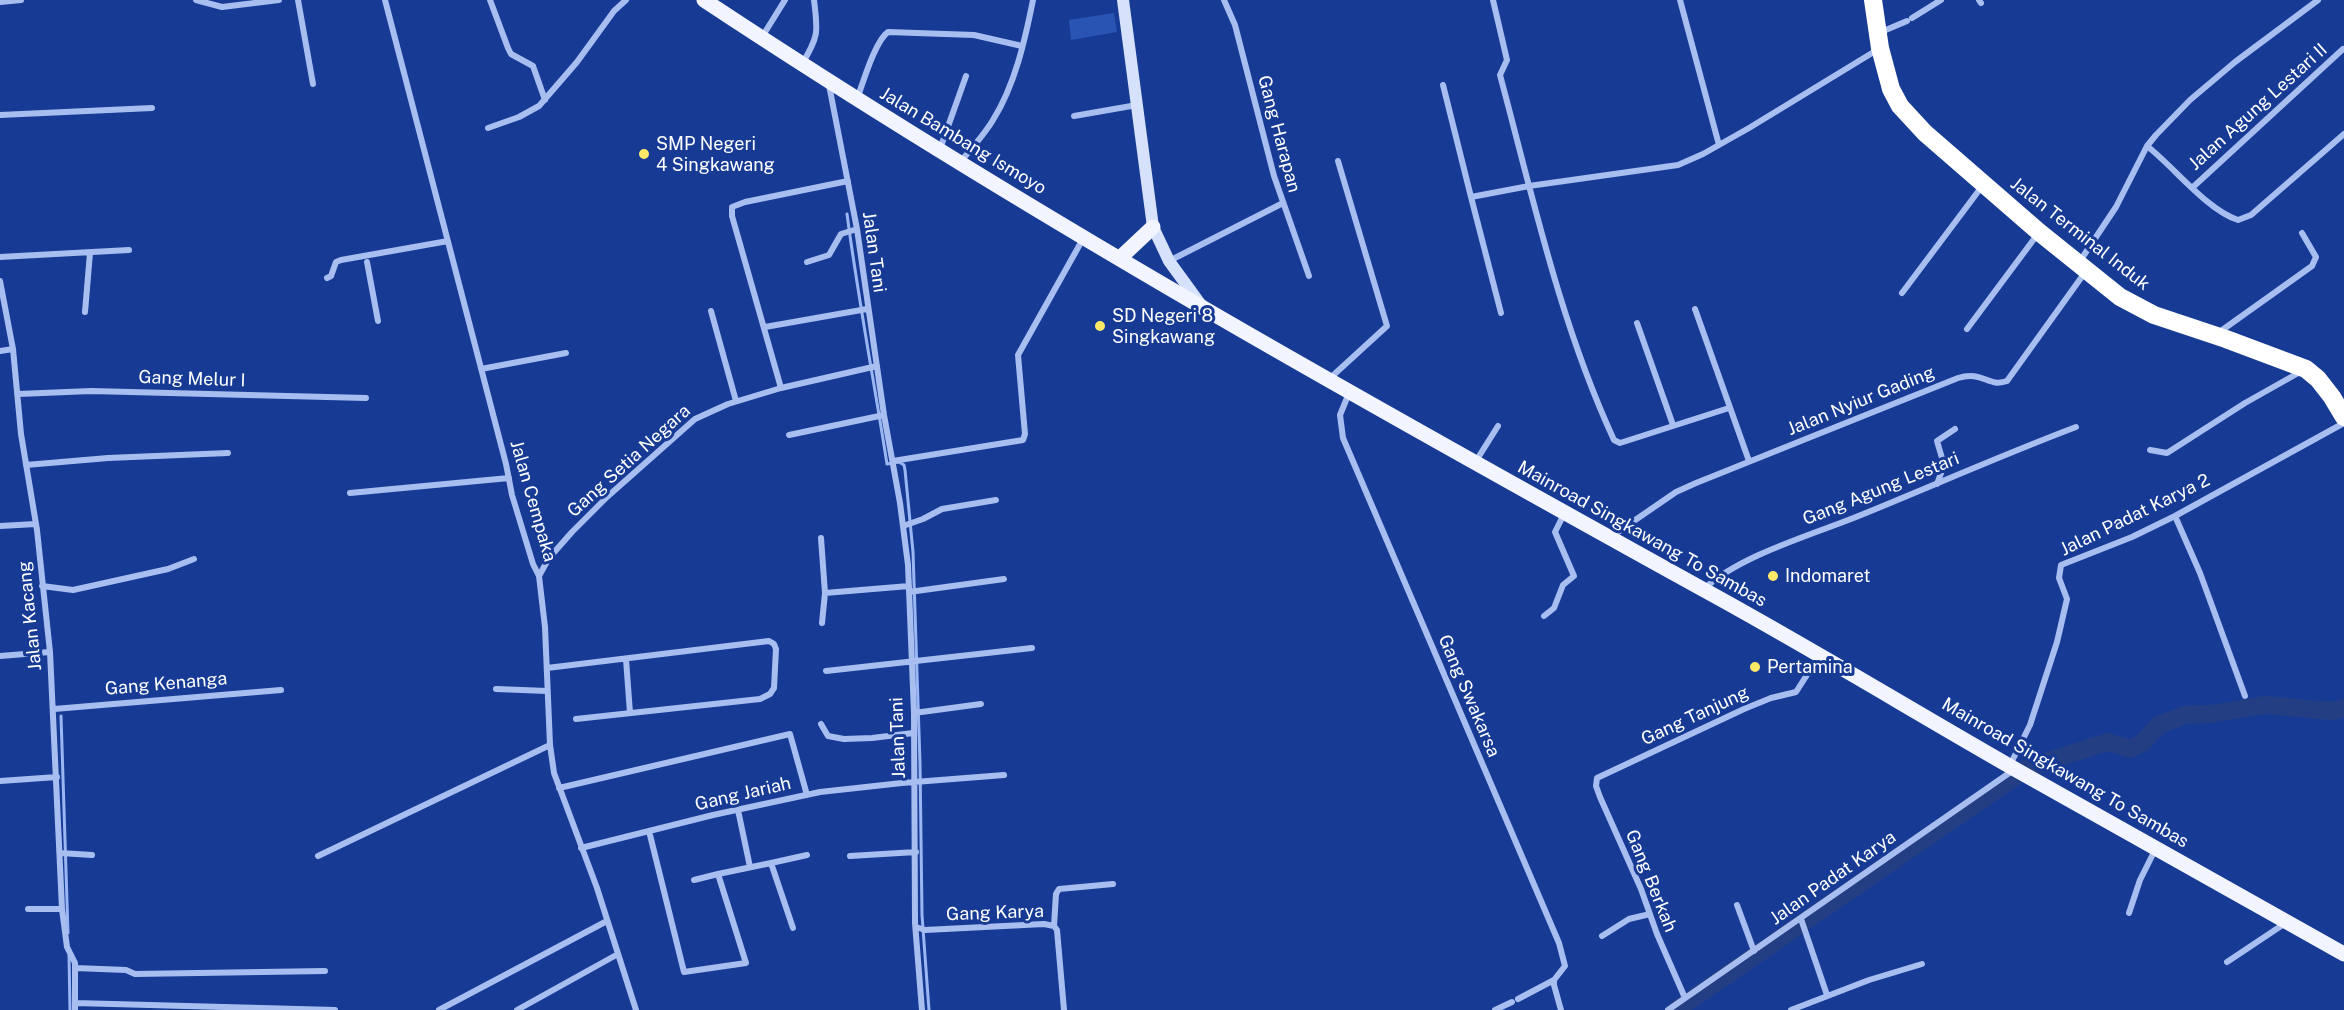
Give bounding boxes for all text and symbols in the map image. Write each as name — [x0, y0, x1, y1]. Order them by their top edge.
street label: Jalan Agung Lestari II — [2184, 39, 2332, 175]
street label: Gang Harapan — [1253, 73, 1305, 195]
street label: Jalan Bambang Ismoyo — [876, 83, 1050, 199]
place label: SMP Negeri 4 Singkawang — [656, 133, 775, 176]
marker: SMP Negeri 4 Singkawang — [637, 147, 651, 161]
street label: Jalan Terminal Induk — [2006, 173, 2154, 295]
street label: Jalan Tani — [858, 210, 890, 294]
place label: SD Negeri 8 Singkawang — [1112, 305, 1215, 348]
marker: SD Negeri 8 Singkawang — [1093, 319, 1107, 333]
street label: Jalan Nyiur Gading — [1784, 362, 1938, 440]
street label: Gang Melur I — [138, 366, 246, 392]
street label: Gang Setia Negara — [563, 400, 695, 522]
street label: Jalan Cempaka — [505, 438, 561, 564]
street label: Gang Agung Lestari — [1800, 448, 1962, 530]
street label: Mainroad Singkawang To Sambas — [1514, 456, 1770, 612]
street label: Jalan Padat Karya 2 — [2057, 469, 2213, 561]
street label: Jalan Kacang — [13, 560, 47, 672]
place label: Indomaret — [1785, 565, 1871, 587]
marker: Indomaret — [1766, 569, 1780, 583]
street label: Gang Swakarsa — [1433, 632, 1505, 760]
place label: Pertamina — [1767, 656, 1853, 678]
marker: Pertamina — [1748, 660, 1762, 674]
street label: Gang Kenanga — [104, 668, 228, 700]
street label: Gang Tanjung — [1638, 682, 1752, 750]
street label: Mainroad Singkawang To Sambas — [1938, 693, 2192, 853]
street label: Jalan Tani — [886, 697, 910, 779]
street label: Gang Jariah — [693, 772, 793, 816]
street label: Gang Berkah — [1621, 827, 1681, 935]
street label: Jalan Padat Karya — [1766, 827, 1900, 929]
street label: Gang Karya — [946, 900, 1044, 926]

